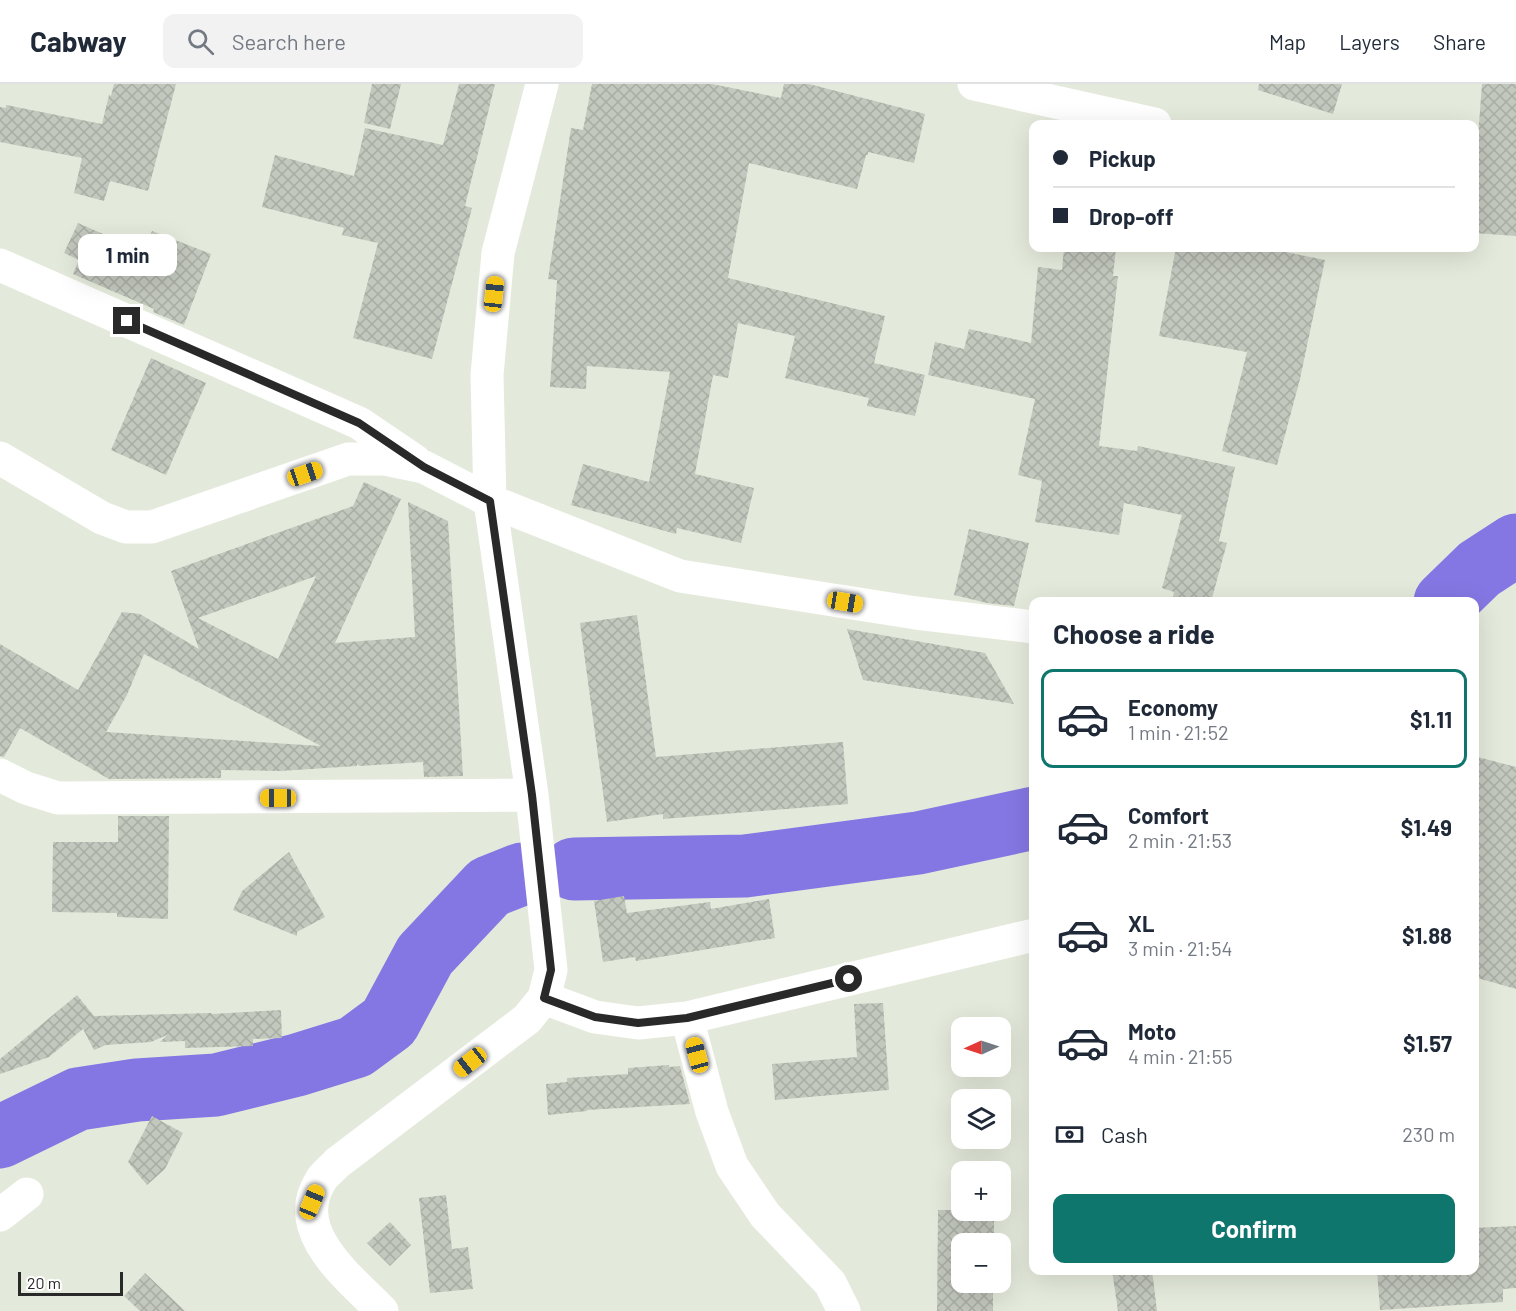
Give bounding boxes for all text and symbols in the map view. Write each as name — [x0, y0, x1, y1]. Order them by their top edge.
search box — [163, 14, 583, 68]
text: Cabway — [30, 24, 127, 58]
icon: search — [184, 25, 217, 58]
text: Search here — [232, 28, 346, 54]
text: Map — [1269, 29, 1306, 54]
text: Layers — [1339, 29, 1400, 54]
text: Share — [1433, 29, 1486, 54]
text: Pickup — [1089, 145, 1156, 171]
text: Drop-off — [1089, 203, 1173, 229]
callout: 1 min — [78, 234, 176, 276]
text: 1 min — [106, 243, 149, 267]
car — [483, 275, 505, 313]
route end — [113, 307, 140, 334]
car — [285, 460, 325, 488]
car — [826, 590, 864, 614]
text: Choose a ride — [1053, 617, 1215, 649]
icon: car — [1056, 692, 1110, 746]
text: Economy — [1128, 694, 1218, 720]
text: $1.11 — [1410, 706, 1452, 732]
text: 1 min · 21:52 — [1128, 720, 1229, 744]
car — [260, 789, 296, 807]
icon: car — [1056, 800, 1110, 854]
text: Comfort — [1128, 802, 1209, 828]
text: $1.49 — [1401, 814, 1452, 840]
text: 2 min · 21:53 — [1128, 828, 1232, 852]
icon: car — [1056, 908, 1110, 962]
text: XL — [1128, 910, 1154, 936]
text: $1.88 — [1402, 922, 1452, 948]
text: 3 min · 21:54 — [1128, 936, 1232, 960]
route start — [835, 965, 862, 992]
icon: car — [1056, 1016, 1110, 1070]
north arrow — [951, 1017, 1011, 1077]
map controls — [951, 1017, 1011, 1293]
text: Moto — [1128, 1018, 1176, 1044]
text: $1.57 — [1403, 1030, 1452, 1056]
car — [684, 1035, 710, 1075]
car — [450, 1044, 490, 1080]
text: 4 min · 21:55 — [1128, 1044, 1232, 1068]
button: layers — [951, 1089, 1011, 1149]
icon: cash — [1053, 1118, 1086, 1151]
text: Cash — [1101, 1121, 1148, 1147]
text: 230 m — [1402, 1122, 1455, 1146]
button: + — [951, 1161, 1011, 1221]
car — [297, 1182, 327, 1222]
button: Confirm — [1053, 1194, 1455, 1263]
button: − — [951, 1233, 1011, 1293]
scale bar — [18, 1269, 123, 1296]
text: 20 m — [27, 1273, 61, 1292]

